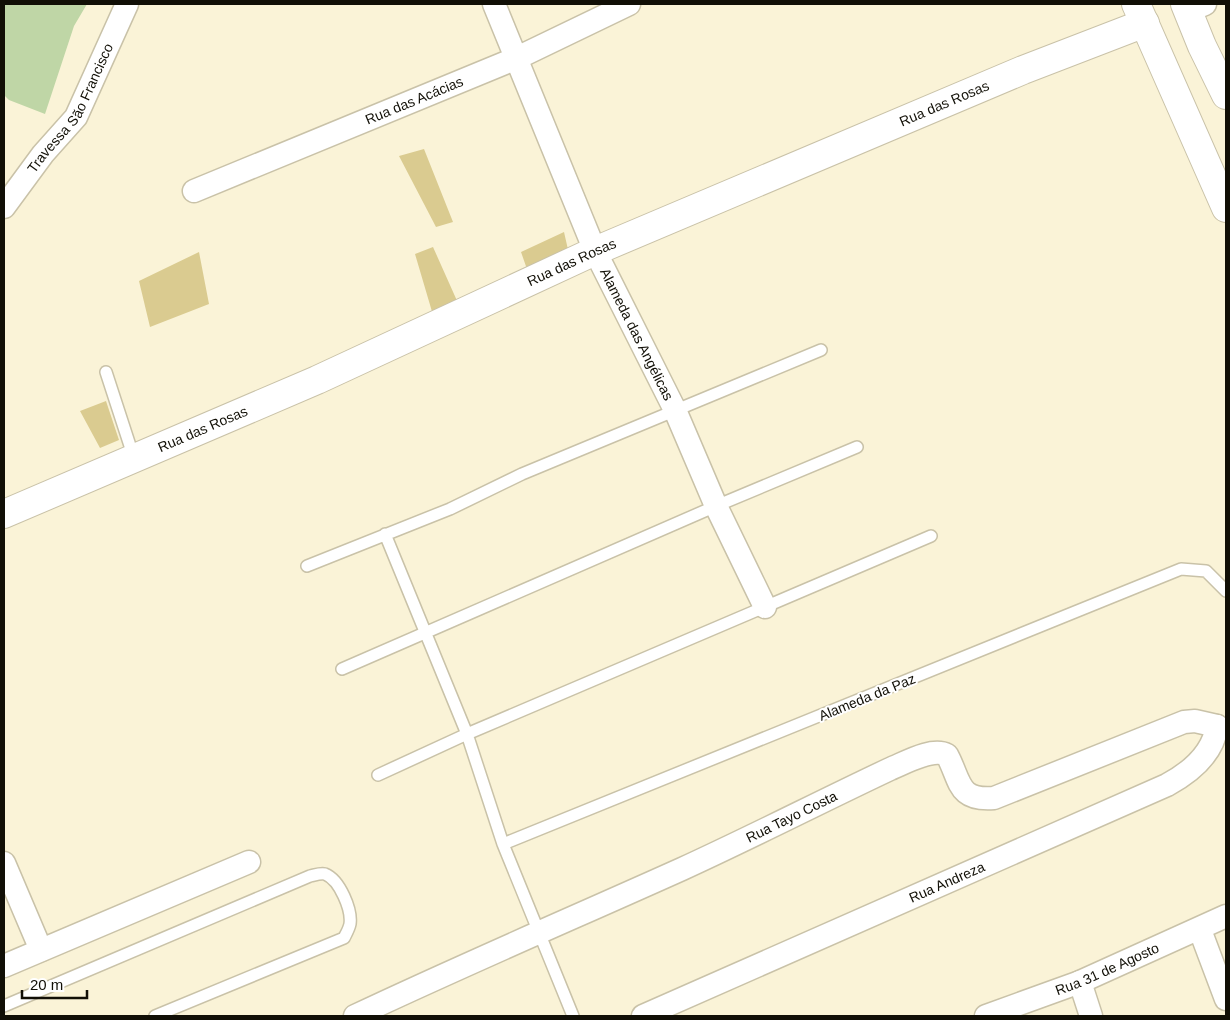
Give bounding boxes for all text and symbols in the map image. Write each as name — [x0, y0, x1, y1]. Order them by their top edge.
street label: Travessa São Francisco — [24, 41, 116, 176]
street label: Rua das Acácias — [363, 73, 465, 128]
street label: Rua das Rosas — [897, 77, 991, 129]
street label: Rua das Rosas — [525, 235, 618, 289]
street label: Alameda das Angélicas — [597, 266, 677, 403]
street label: Rua das Rosas — [155, 403, 250, 455]
street label: Alameda da Paz — [816, 670, 918, 724]
street label: Rua Tayo Costa — [743, 788, 840, 846]
street label: Rua Andreza — [906, 858, 987, 906]
street label: Rua 31 de Agosto — [1053, 939, 1162, 998]
scale bar — [22, 968, 88, 1000]
text: 20 m — [30, 976, 63, 993]

